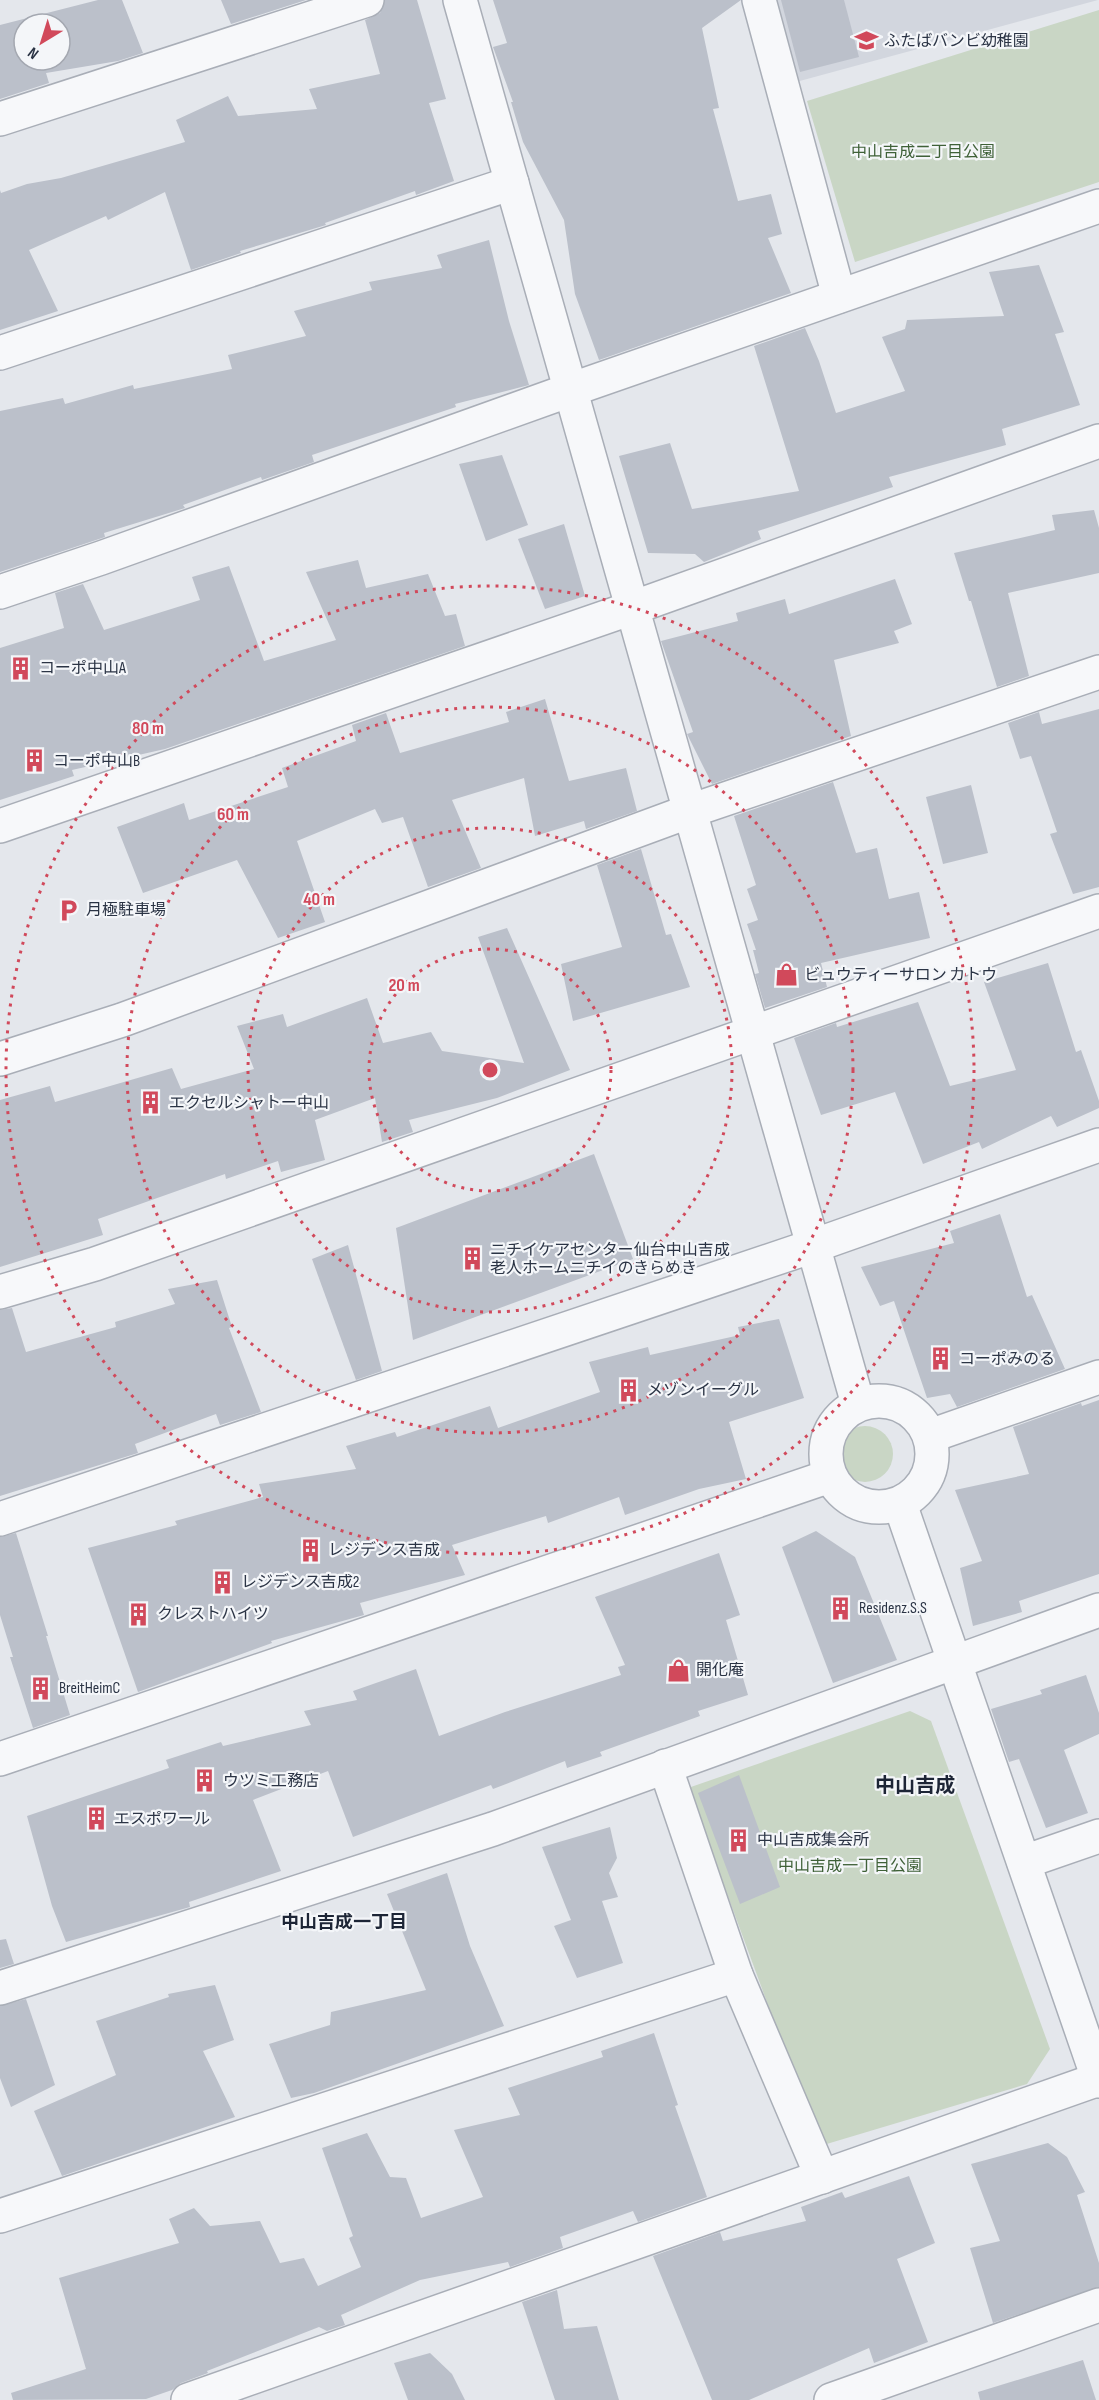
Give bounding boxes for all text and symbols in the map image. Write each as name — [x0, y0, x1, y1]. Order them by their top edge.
north arrow — [12, 12, 72, 72]
school or university icon: ふたばバンビ幼稚園 — [853, 28, 879, 54]
place label: ふたばバンビ幼稚園 — [884, 32, 1029, 51]
text: N — [24, 43, 43, 63]
park label: 中山吉成二丁目公園 — [851, 143, 995, 162]
building icon: コーポ中山A — [8, 655, 34, 681]
place label: コーポ中山A — [39, 659, 126, 678]
text: 80 m — [132, 718, 164, 739]
building icon: コーポ中山B — [22, 748, 48, 774]
place label: コーポ中山B — [53, 752, 140, 771]
text: 60 m — [217, 804, 249, 825]
text: 40 m — [303, 889, 335, 910]
parking icon: 月極駐車場 — [55, 897, 81, 923]
place label: 月極駐車場 — [86, 901, 166, 920]
shop icon: ビュウティーサロン カトウ — [773, 962, 799, 988]
place label: ビュウティーサロン カトウ — [804, 966, 997, 985]
text: 20 m — [388, 975, 420, 996]
centre of rings — [480, 1060, 500, 1080]
building icon: エクセルシャトー中山 — [138, 1090, 164, 1116]
place label: エクセルシャトー中山 — [169, 1094, 329, 1113]
place label: ニチイケアセンター仙台中山吉成 老人ホームニチイのきらめき — [490, 1241, 730, 1278]
building icon: ニチイケアセンター仙台中山吉成 老人ホームニチイのきらめき — [459, 1246, 485, 1272]
building icon: コーポみのる — [928, 1346, 954, 1372]
place label: コーポみのる — [959, 1350, 1055, 1369]
building icon: メゾンイーグル — [616, 1377, 642, 1403]
place label: メゾンイーグル — [647, 1381, 759, 1400]
building icon: レジデンス吉成 — [297, 1537, 323, 1563]
place label: レジデンス吉成 — [328, 1541, 440, 1560]
building icon: レジデンス吉成2 — [210, 1569, 236, 1595]
place label: レジデンス吉成2 — [241, 1573, 359, 1592]
building icon: Residenz.S.S — [828, 1595, 854, 1621]
place label: Residenz.S.S — [859, 1599, 927, 1618]
building icon: クレストハイツ — [126, 1601, 152, 1627]
place label: クレストハイツ — [157, 1605, 269, 1624]
shop icon: 開化庵 — [665, 1657, 691, 1683]
place label: 開化庵 — [696, 1661, 744, 1680]
building icon: BreitHeimC — [28, 1675, 54, 1701]
place label: BreitHeimC — [59, 1679, 121, 1698]
building icon: ウツミ工務店 — [192, 1768, 218, 1794]
place label: ウツミ工務店 — [223, 1772, 319, 1791]
district label: 中山吉成 — [875, 1774, 955, 1798]
building icon: エスポワール — [83, 1806, 109, 1832]
place label: エスポワール — [114, 1810, 210, 1829]
building icon: 中山吉成集会所 — [726, 1827, 752, 1853]
place label: 中山吉成集会所 — [757, 1831, 869, 1850]
park label: 中山吉成一丁目公園 — [778, 1857, 922, 1876]
district label: 中山吉成一丁目 — [281, 1912, 407, 1933]

